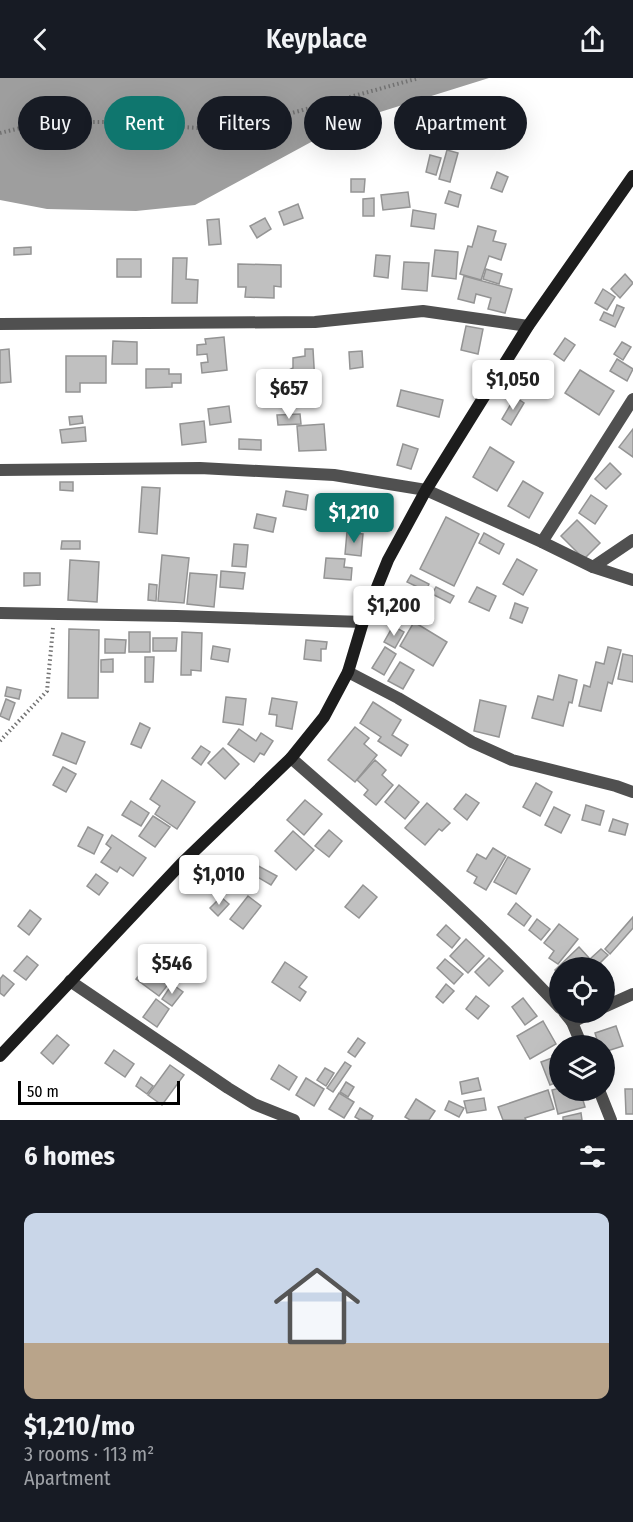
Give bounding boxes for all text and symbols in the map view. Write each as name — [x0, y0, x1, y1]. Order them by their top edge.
icon: back — [24, 23, 57, 56]
text: Keyplace — [266, 23, 367, 55]
icon: share — [576, 23, 609, 56]
chip: Buy — [18, 96, 92, 150]
chip: Rent — [104, 96, 185, 150]
chip: Filters — [197, 96, 292, 150]
chip: New — [304, 96, 382, 150]
chip: Apartment — [394, 96, 527, 150]
pin: $1,050 — [464, 360, 562, 411]
text: $1,050 — [486, 367, 540, 391]
pin: $657 — [253, 369, 325, 420]
text: $657 — [270, 376, 308, 400]
pin: $1,210 — [305, 493, 403, 544]
text: $1,210 — [329, 500, 379, 524]
pin: $1,200 — [345, 586, 443, 637]
text: $1,200 — [367, 593, 421, 617]
pin: $1,010 — [170, 855, 268, 906]
text: $1,010 — [193, 862, 245, 886]
pin: $546 — [136, 944, 208, 995]
text: $546 — [152, 951, 192, 975]
map controls — [549, 957, 615, 1101]
button: locate — [549, 957, 615, 1023]
button: layers — [549, 1035, 615, 1101]
scale bar — [18, 1078, 180, 1106]
text: 50 m — [27, 1082, 59, 1101]
icon: filters — [576, 1140, 609, 1173]
text: 6 homes — [24, 1141, 115, 1172]
icon: home — [263, 1252, 371, 1360]
text: $1,210/mo — [24, 1411, 135, 1442]
text: 3 rooms · 113 m² — [24, 1442, 154, 1466]
text: Apartment — [24, 1466, 111, 1490]

